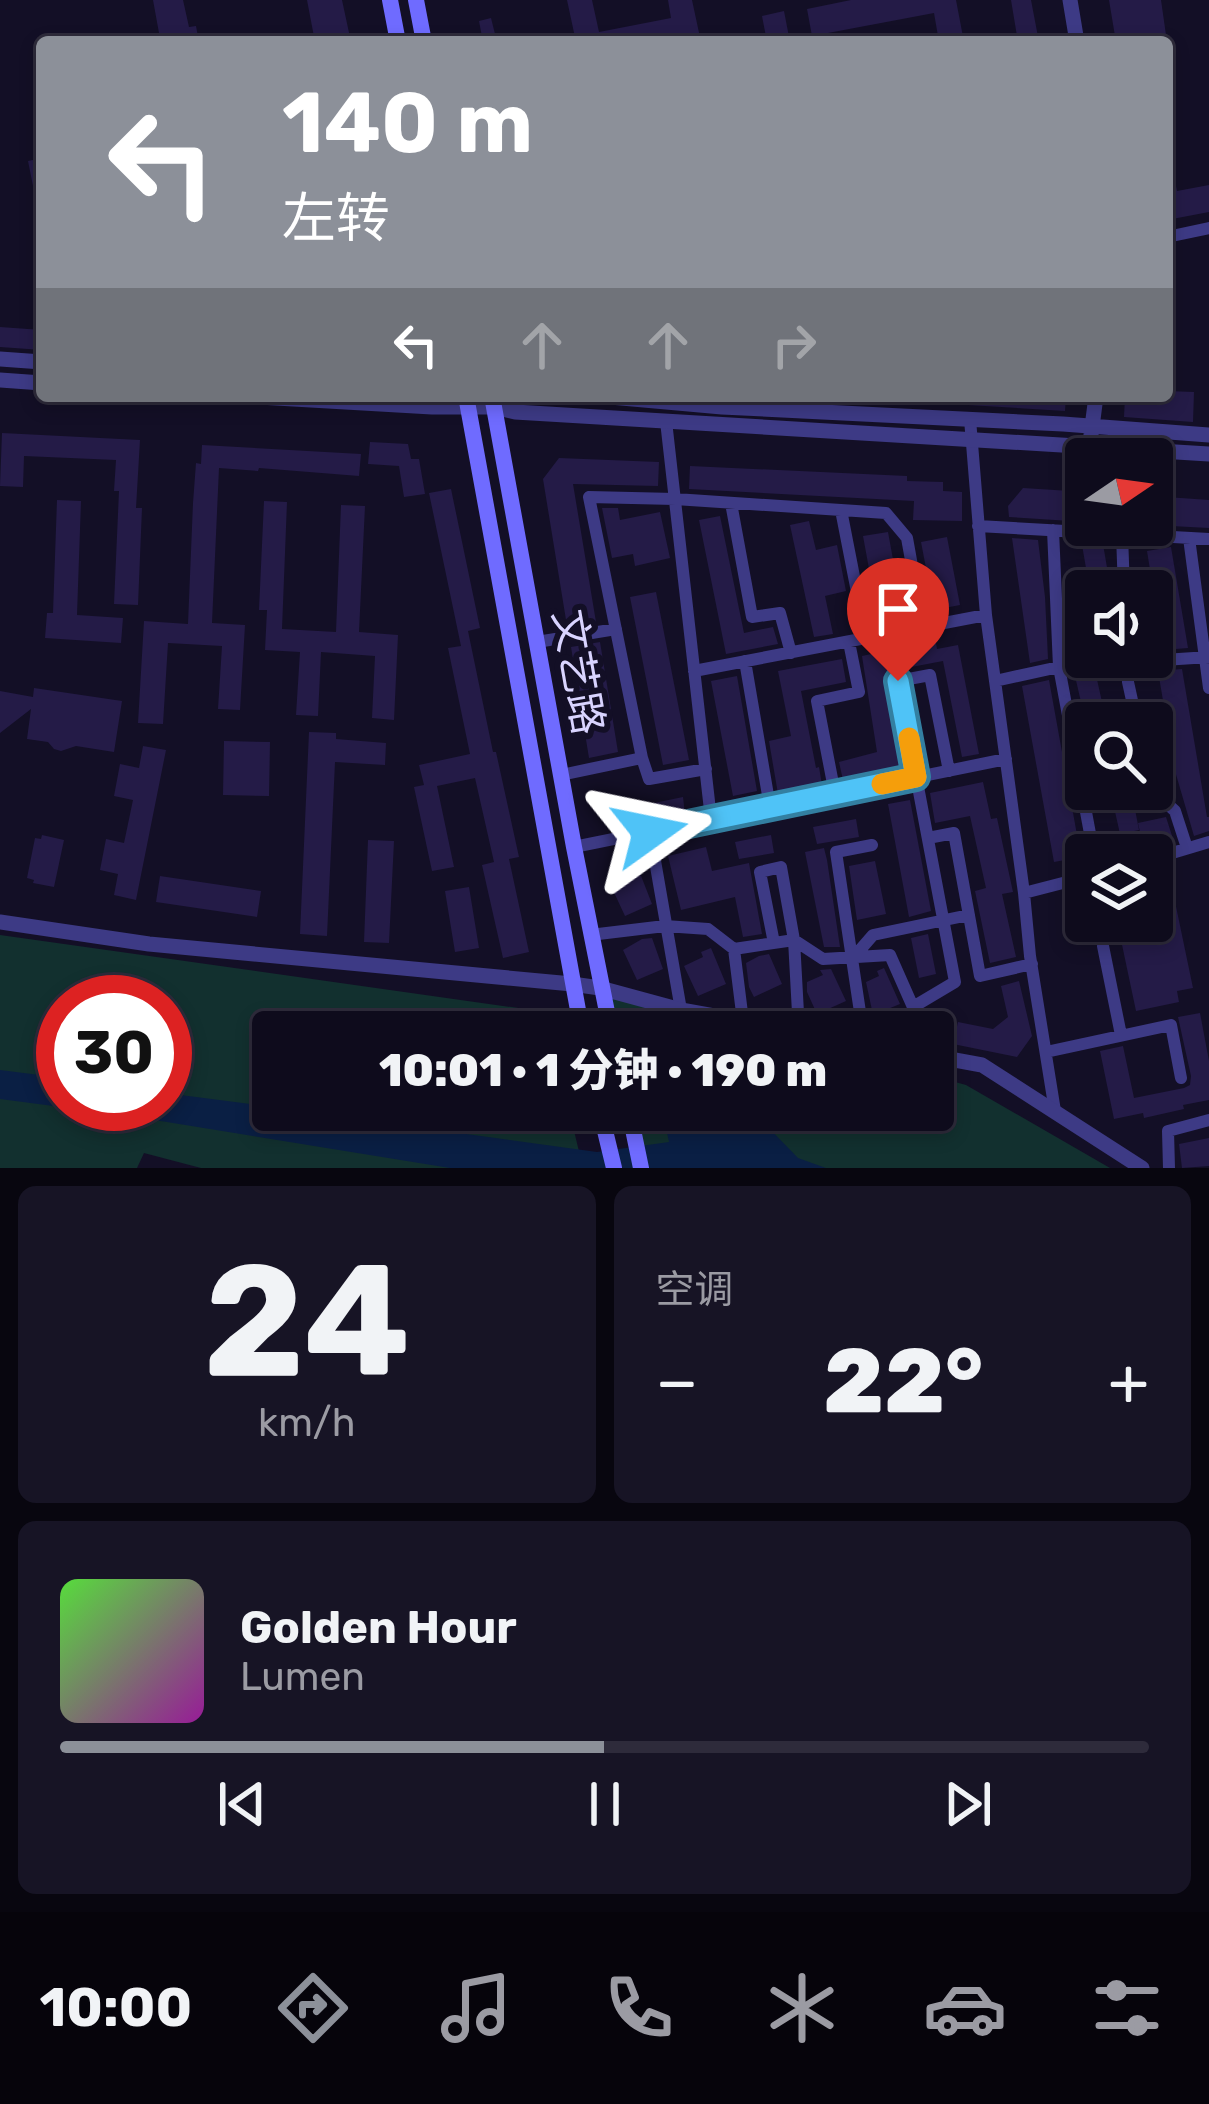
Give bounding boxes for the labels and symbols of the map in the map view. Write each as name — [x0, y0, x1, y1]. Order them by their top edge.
north arrow — [1065, 438, 1173, 546]
pin — [847, 558, 949, 681]
street label: 文艺路 — [542, 606, 614, 739]
position arrow — [587, 769, 713, 895]
speed limit sign: 30 — [36, 975, 192, 1131]

